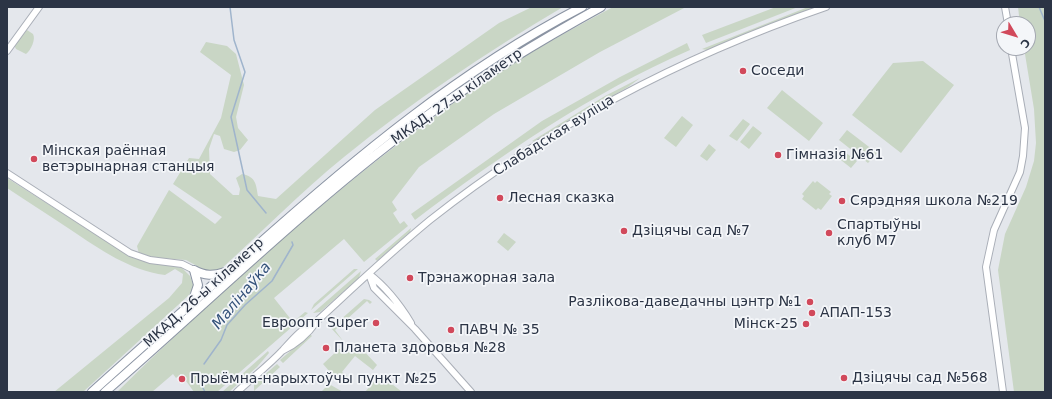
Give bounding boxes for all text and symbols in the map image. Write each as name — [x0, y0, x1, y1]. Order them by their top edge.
north arrow — [996, 16, 1036, 56]
text: С — [1017, 36, 1033, 50]
street label: МКАД, 27-ы кіламетр — [388, 45, 526, 149]
place label: Соседи — [751, 63, 804, 79]
marker: Соседи — [738, 66, 748, 76]
street label: Слабадская вуліца — [490, 92, 618, 180]
place label: Мінская раённая ветэрынарная станцыя — [42, 143, 214, 176]
place label: Гімназія №61 — [786, 147, 883, 163]
marker: Гімназія №61 — [773, 150, 783, 160]
marker: Мінская раённая ветэрынарная станцыя — [29, 154, 39, 164]
place label: Лесная сказка — [508, 190, 615, 206]
marker: Лесная сказка — [495, 193, 505, 203]
place label: Сярэдняя школа №219 — [850, 193, 1018, 209]
marker: Сярэдняя школа №219 — [837, 196, 847, 206]
place label: Спартыўны клуб М7 — [837, 217, 921, 250]
place label: Дзіцячы сад №7 — [632, 223, 750, 239]
marker: Дзіцячы сад №7 — [619, 226, 629, 236]
marker: Спартыўны клуб М7 — [824, 228, 834, 238]
street label: МКАД, 26-ы кіламетр — [140, 235, 268, 351]
water label: Малінаўка — [209, 259, 275, 333]
place label: Трэнажорная зала — [418, 270, 555, 286]
marker: Трэнажорная зала — [405, 273, 415, 283]
place label: Разлікова-даведачны цэнтр №1 — [568, 294, 802, 310]
marker: Разлікова-даведачны цэнтр №1 — [805, 297, 815, 307]
place label: АПАП-153 — [820, 305, 892, 321]
marker: АПАП-153 — [807, 308, 817, 318]
place label: Евроопт Super — [262, 315, 368, 331]
place label: Мінск-25 — [734, 316, 798, 332]
marker: Евроопт Super — [371, 318, 381, 328]
marker: Мінск-25 — [801, 319, 811, 329]
place label: ПАВЧ № 35 — [459, 322, 540, 338]
marker: ПАВЧ № 35 — [446, 325, 456, 335]
place label: Планета здоровья №28 — [334, 340, 506, 356]
marker: Планета здоровья №28 — [321, 343, 331, 353]
place label: Дзіцячы сад №568 — [852, 370, 988, 386]
place label: Прыёмна-нарыхтоўчы пункт №25 — [190, 371, 437, 387]
marker: Дзіцячы сад №568 — [839, 373, 849, 383]
marker: Прыёмна-нарыхтоўчы пункт №25 — [177, 374, 187, 384]

